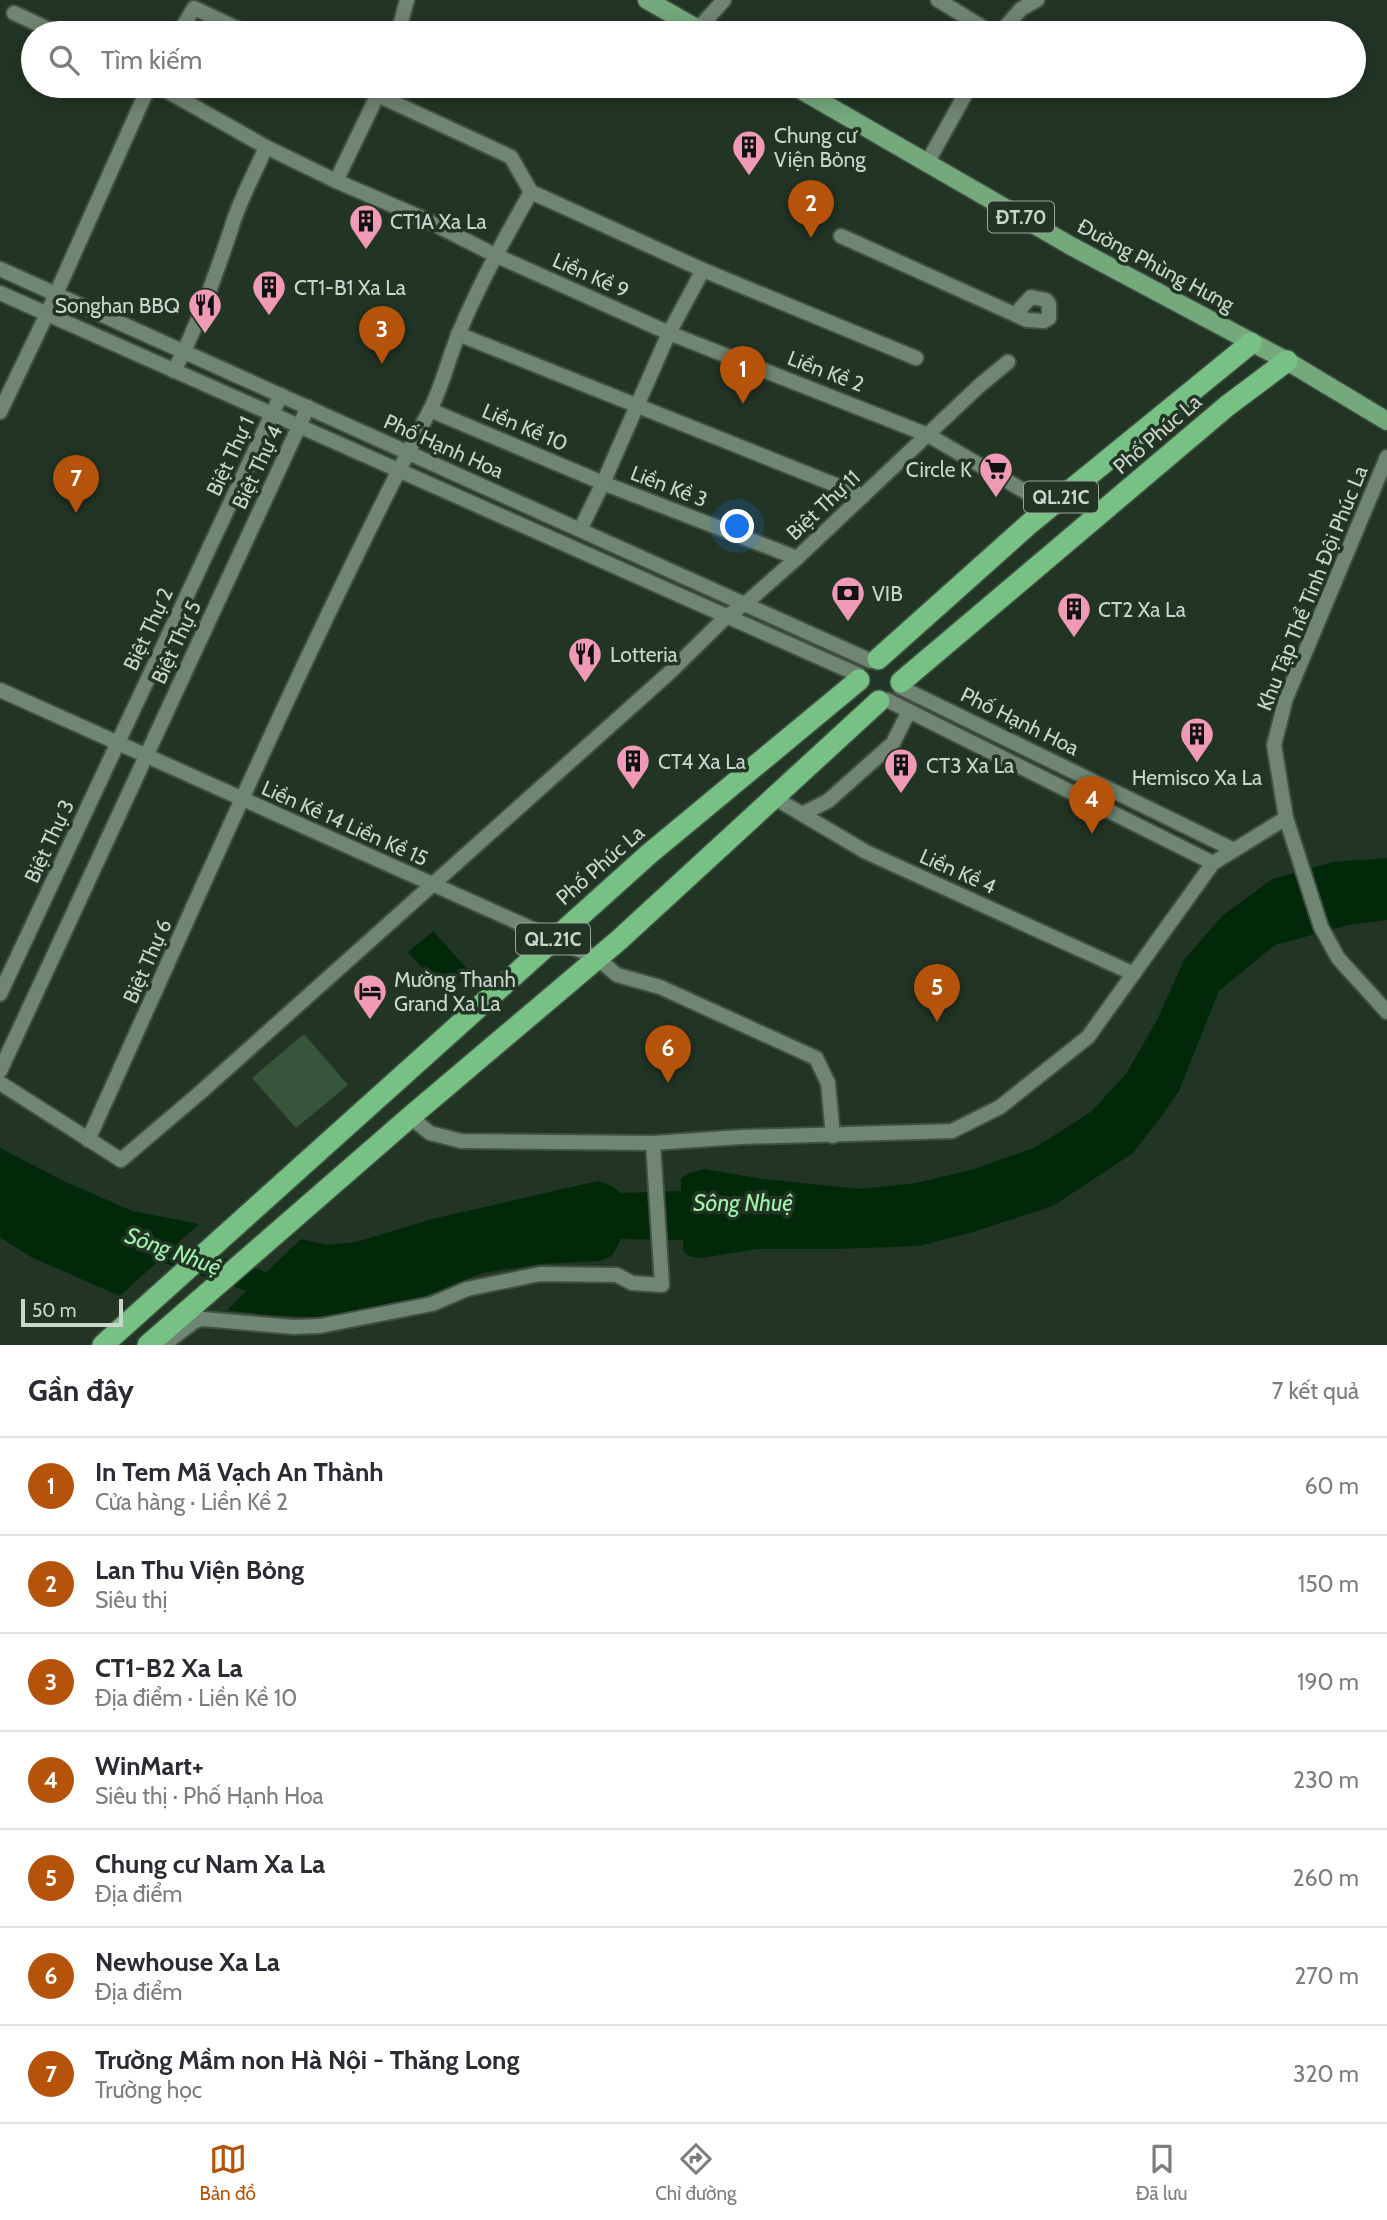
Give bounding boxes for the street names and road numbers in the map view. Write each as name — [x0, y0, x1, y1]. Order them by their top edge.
road number: ĐT.70 — [988, 202, 1054, 232]
street label: Đường Phùng Hưng — [1073, 213, 1239, 317]
street label: Liền Kề 9 — [549, 247, 633, 303]
street label: Liền Kề 2 — [784, 345, 868, 397]
street label: Phố Phúc La — [1108, 389, 1206, 479]
street label: Liền Kề 10 — [479, 398, 571, 456]
street label: Phố Hạnh Hoa — [380, 408, 508, 484]
street label: Biệt Thự 1 — [201, 412, 259, 500]
street label: Biệt Thự 4 — [227, 421, 287, 513]
street label: Liền Kề 3 — [627, 460, 711, 512]
street label: Khu Tập Thể Tỉnh Đội Phúc La — [1251, 462, 1373, 714]
street label: Biệt Thự 11 — [781, 465, 865, 545]
road number: QL.21C — [1024, 482, 1098, 512]
street label: Biệt Thự 2 — [118, 584, 178, 674]
street label: Biệt Thự 5 — [146, 596, 206, 688]
street label: Phố Hạnh Hoa — [957, 682, 1083, 760]
street label: Liền Kề 14 Liền Kề 15 — [258, 775, 432, 871]
street label: Biệt Thự 3 — [19, 795, 79, 887]
street label: Phố Phúc La — [551, 820, 649, 910]
street label: Liền Kề 4 — [916, 843, 1000, 899]
street label: Biệt Thự 6 — [117, 915, 177, 1007]
road number: QL.21C — [516, 923, 590, 954]

